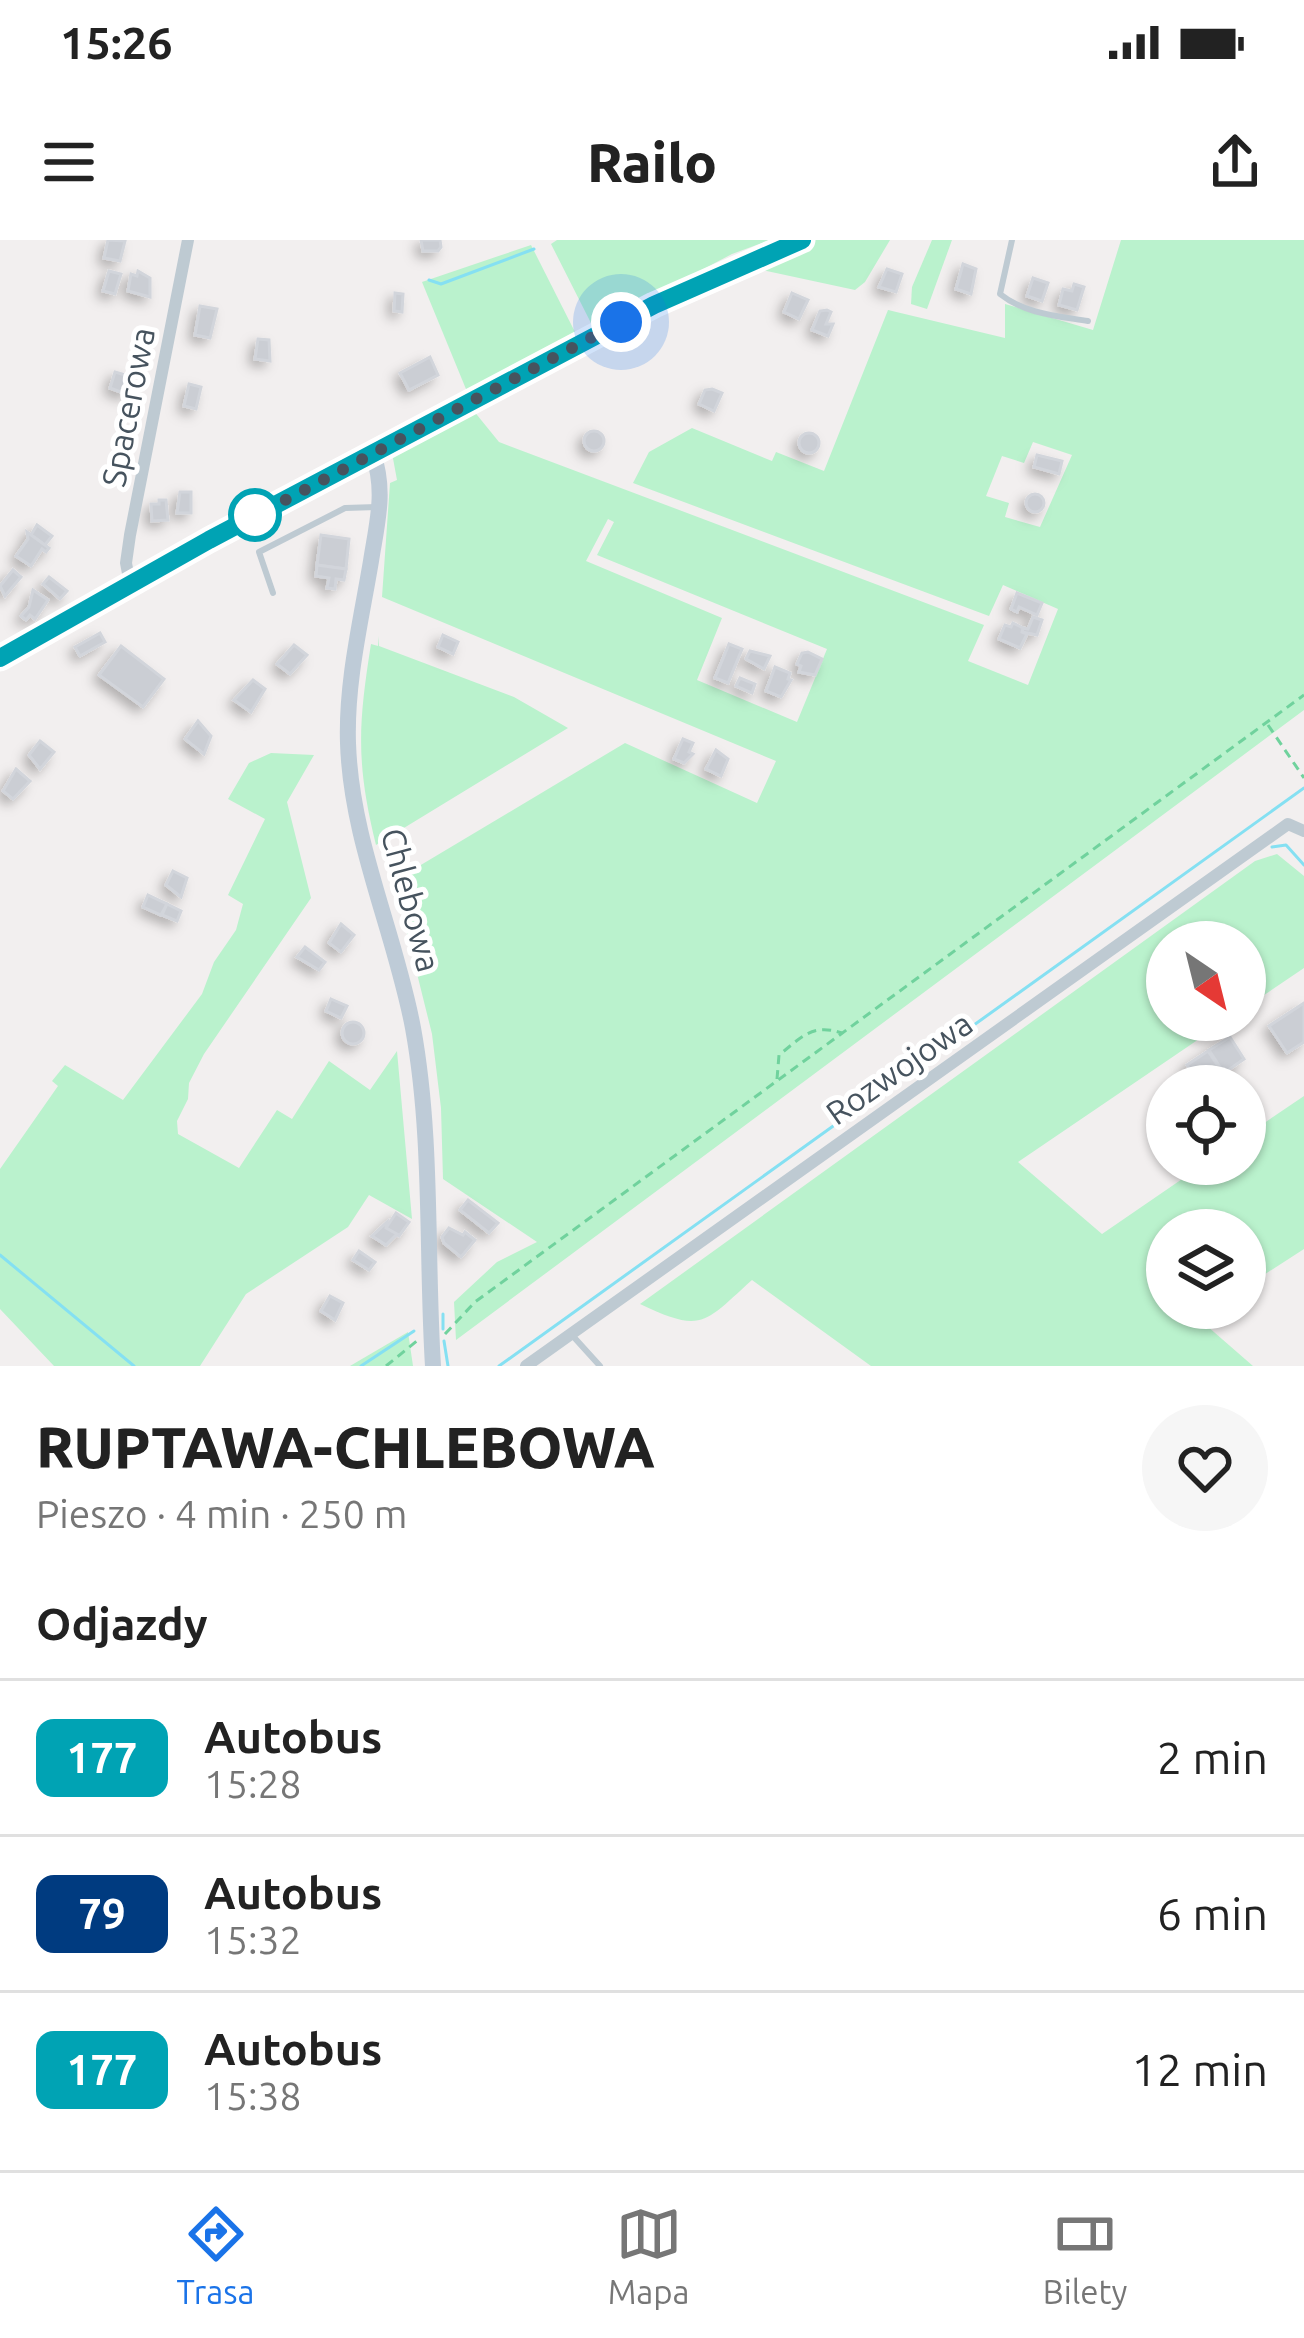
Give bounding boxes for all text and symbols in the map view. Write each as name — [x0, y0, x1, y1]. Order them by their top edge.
text: 15:26 — [60, 17, 173, 68]
icon: menu — [36, 129, 102, 195]
icon: share — [1202, 129, 1268, 195]
text: Railo — [587, 132, 717, 192]
your location — [591, 292, 651, 352]
street label: Spacerowa — [94, 324, 161, 490]
unlabelled marker — [230, 490, 280, 540]
street label: Chlebowa — [375, 824, 448, 976]
north arrow — [1146, 921, 1266, 1041]
map controls — [1146, 921, 1266, 1329]
street label: Rozwojowa — [819, 1004, 979, 1131]
button: locate — [1146, 1065, 1266, 1185]
button: layers — [1146, 1209, 1266, 1329]
button: heart — [1142, 1405, 1268, 1531]
text: RUPTAWA-CHLEBOWA — [36, 1415, 655, 1479]
text: Pieszo · 4 min · 250 m — [36, 1492, 407, 1535]
text: Odjazdy — [36, 1598, 208, 1649]
text: Autobus — [204, 1711, 382, 1762]
text: 2 min — [1157, 1732, 1268, 1783]
text: 177 — [66, 1734, 138, 1781]
text: 15:28 — [204, 1762, 302, 1805]
text: Autobus — [204, 1867, 382, 1918]
text: 6 min — [1157, 1888, 1268, 1939]
text: 79 — [78, 1890, 126, 1937]
text: 15:32 — [204, 1918, 302, 1961]
text: Autobus — [204, 2023, 382, 2074]
text: 12 min — [1131, 2044, 1268, 2095]
text: 177 — [66, 2046, 138, 2093]
text: 15:38 — [204, 2074, 302, 2117]
tab: Trasa — [177, 2201, 255, 2310]
tab: Mapa — [608, 2201, 690, 2310]
tab: Bilety — [1043, 2201, 1127, 2310]

